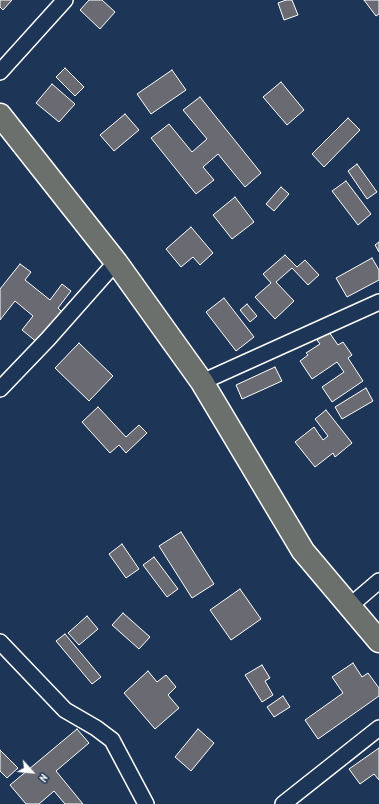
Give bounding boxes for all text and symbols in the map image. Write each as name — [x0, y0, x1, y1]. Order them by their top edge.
north arrow — [12, 752, 52, 792]
text: N — [33, 770, 52, 785]

